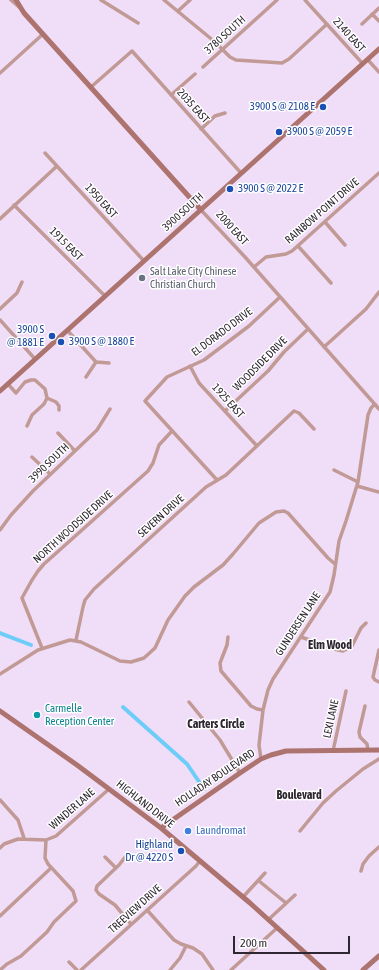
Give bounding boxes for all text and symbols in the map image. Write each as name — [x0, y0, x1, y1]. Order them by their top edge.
street label: 3780 SOUTH — [202, 13, 248, 57]
street label: 2140 EAST — [330, 15, 368, 55]
street label: 2035 EAST — [174, 86, 212, 126]
place label: 3900 S @ 2108 E — [250, 100, 315, 114]
marker: 3900 S @ 2108 E — [318, 102, 328, 112]
place label: 3900 S @ 2059 E — [287, 125, 352, 139]
marker: 3900 S @ 2059 E — [274, 127, 284, 137]
street label: RAINBOW POINT DRIVE — [283, 175, 361, 247]
street label: 1950 EAST — [82, 181, 120, 221]
place label: 3900 S @ 2022 E — [238, 182, 303, 196]
marker: 3900 S @ 2022 E — [225, 184, 235, 194]
street label: 3900 SOUTH — [160, 190, 206, 234]
street label: 2000 EAST — [213, 208, 251, 248]
street label: 1915 EAST — [47, 225, 85, 263]
place label: Salt Lake City Chinese Christian Church — [150, 265, 237, 291]
marker: Salt Lake City Chinese Christian Church — [137, 273, 147, 283]
street label: EL DORADO DRIVE — [189, 305, 255, 359]
place label: 3900 S @ 1881 E — [7, 323, 44, 349]
marker: 3900 S @ 1881 E — [47, 331, 57, 341]
street label: WOODSIDE DRIVE — [230, 334, 290, 394]
place label: 3900 S @ 1880 E — [69, 335, 134, 349]
marker: 3900 S @ 1880 E — [56, 337, 66, 347]
street label: 1925 EAST — [209, 381, 247, 421]
street label: 3990 SOUTH — [26, 441, 72, 485]
street label: NORTH WOODSIDE DRIVE — [31, 488, 115, 566]
street label: SEVERN DRIVE — [135, 492, 187, 540]
street label: GUNDERSEN LANE — [273, 590, 323, 658]
district label: Elm Wood — [308, 638, 352, 652]
street label: LEXI LANE — [320, 699, 342, 739]
place label: Carmelle Reception Center — [45, 702, 114, 728]
marker: Carmelle Reception Center — [32, 710, 42, 720]
district label: Carters Circle — [187, 717, 245, 731]
street label: HOLLADAY BOULEVARD — [173, 746, 257, 810]
street label: HIGHLAND DRIVE — [113, 777, 177, 831]
street label: WINDER LANE — [47, 786, 97, 832]
district label: Boulevard — [276, 788, 322, 802]
place label: Laundromat — [196, 824, 246, 838]
marker: Laundromat — [183, 826, 193, 836]
place label: Highland Dr @ 4220 S — [125, 838, 173, 864]
marker: Highland Dr @ 4220 S — [176, 846, 186, 856]
street label: TREEVIEW DRIVE — [106, 882, 164, 936]
scale bar — [235, 928, 352, 954]
text: 200 m — [240, 936, 267, 950]

